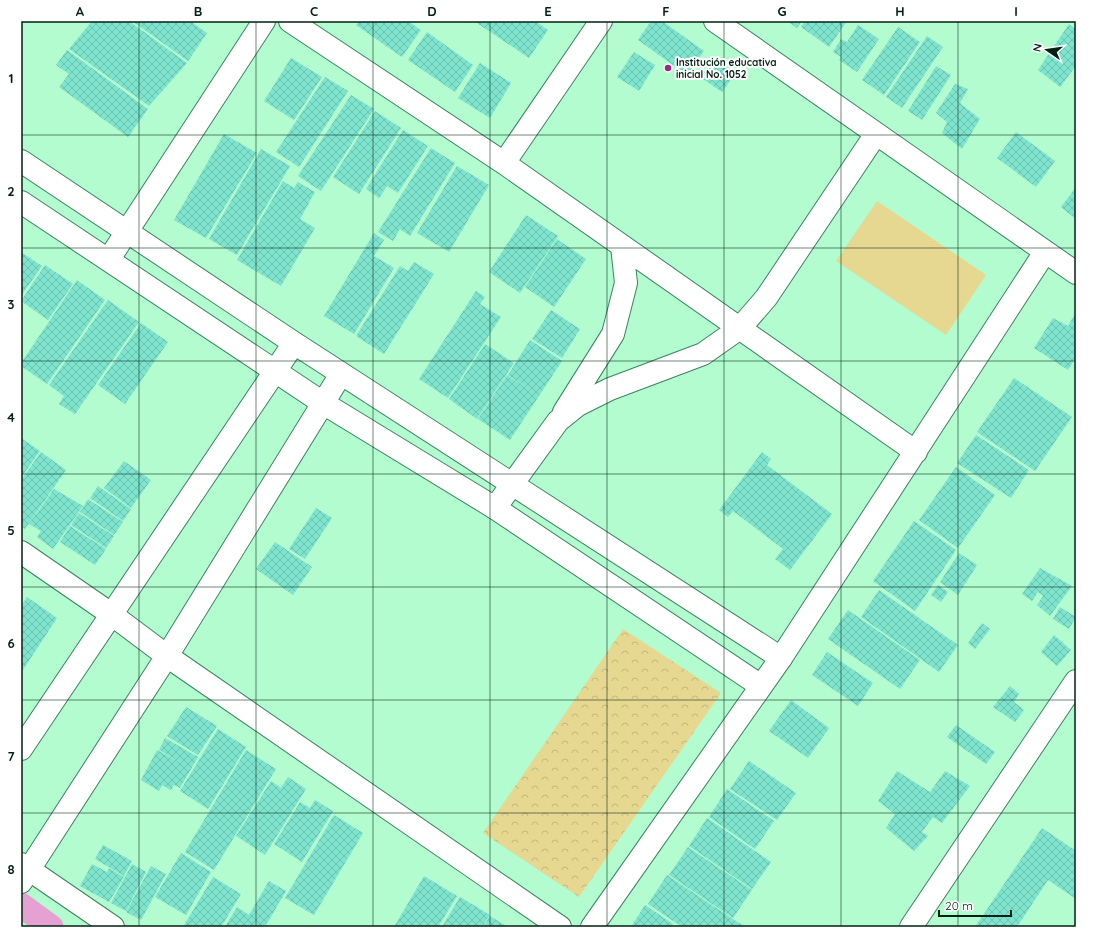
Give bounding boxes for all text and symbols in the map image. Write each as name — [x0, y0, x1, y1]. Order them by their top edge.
text: A — [76, 3, 85, 19]
text: B — [194, 3, 202, 19]
text: C — [310, 3, 318, 19]
text: D — [427, 3, 437, 19]
text: E — [544, 3, 552, 19]
text: F — [662, 3, 670, 19]
text: G — [777, 3, 787, 19]
text: H — [895, 3, 905, 19]
text: I — [1014, 3, 1018, 19]
north arrow — [1027, 30, 1067, 70]
text: N — [1030, 42, 1045, 53]
place label: Institución educativa inicial No. 1052 — [676, 56, 777, 81]
marker: Institución educativa inicial No. 1052 — [663, 63, 673, 73]
text: 1 — [8, 70, 14, 86]
text: 2 — [7, 183, 15, 199]
text: 3 — [8, 296, 15, 312]
text: 4 — [7, 409, 15, 425]
text: 5 — [7, 522, 15, 538]
text: 6 — [7, 635, 15, 651]
text: 7 — [7, 748, 15, 764]
text: 8 — [7, 861, 15, 877]
scale bar — [939, 892, 1011, 918]
text: 20 m — [945, 898, 973, 913]

